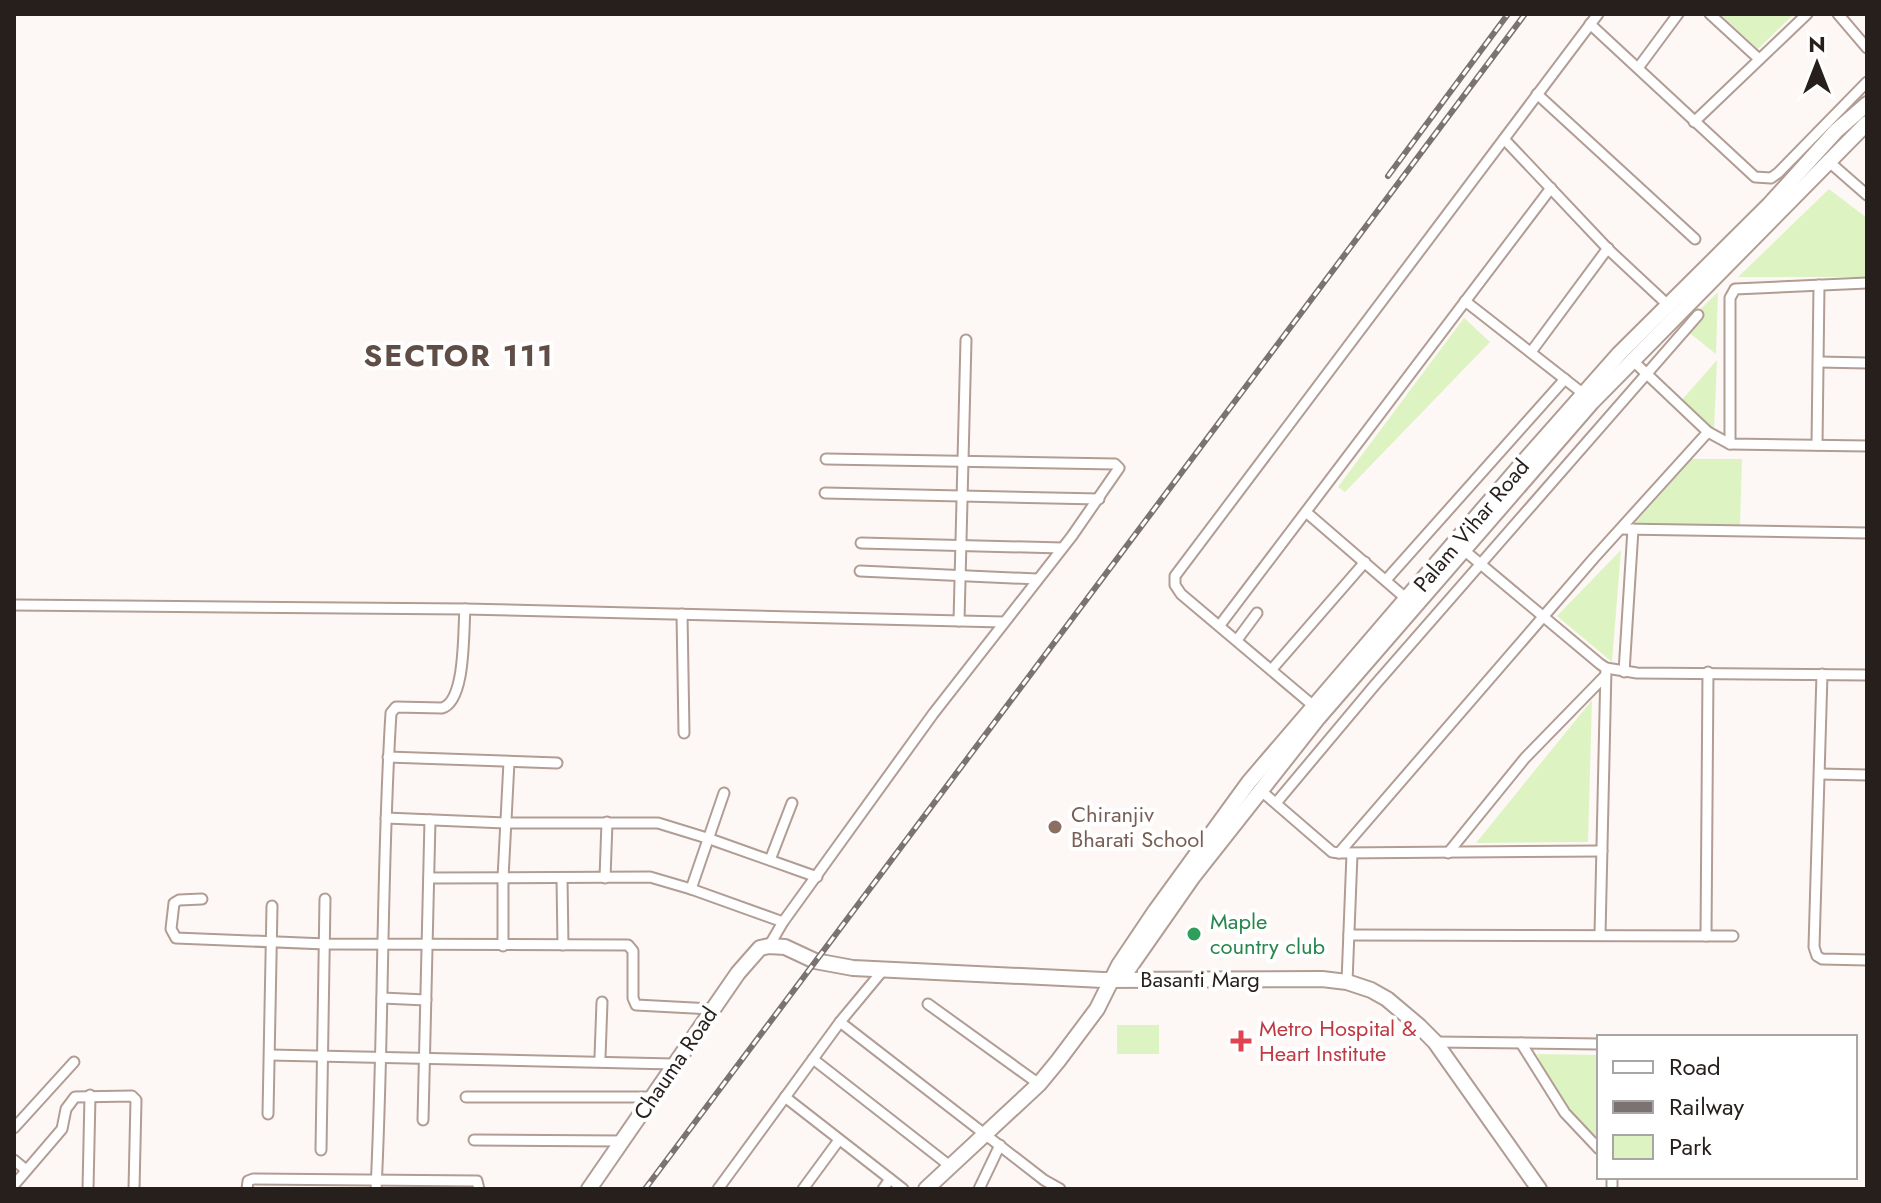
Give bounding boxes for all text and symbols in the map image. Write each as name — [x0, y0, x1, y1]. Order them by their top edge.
north arrow — [1777, 24, 1857, 104]
text: N — [1808, 28, 1826, 60]
district label: SECTOR 111 — [363, 334, 555, 377]
street label: Palam Vihar Road — [1406, 451, 1536, 599]
place label: Chiranjiv Bharati School — [1071, 798, 1204, 855]
marker: Chiranjiv Bharati School — [1046, 818, 1064, 836]
place label: Maple country club — [1210, 905, 1325, 962]
marker: Maple country club — [1185, 925, 1203, 943]
street label: Basanti Marg — [1140, 963, 1260, 995]
street label: Chauma Road — [625, 1000, 725, 1126]
place label: Metro Hospital & Heart Institute — [1259, 1012, 1417, 1069]
marker: Metro Hospital & Heart Institute — [1230, 1030, 1252, 1052]
legend — [1597, 1035, 1857, 1179]
text: Road — [1669, 1049, 1721, 1084]
text: Railway — [1669, 1089, 1744, 1124]
text: Park — [1669, 1129, 1712, 1164]

